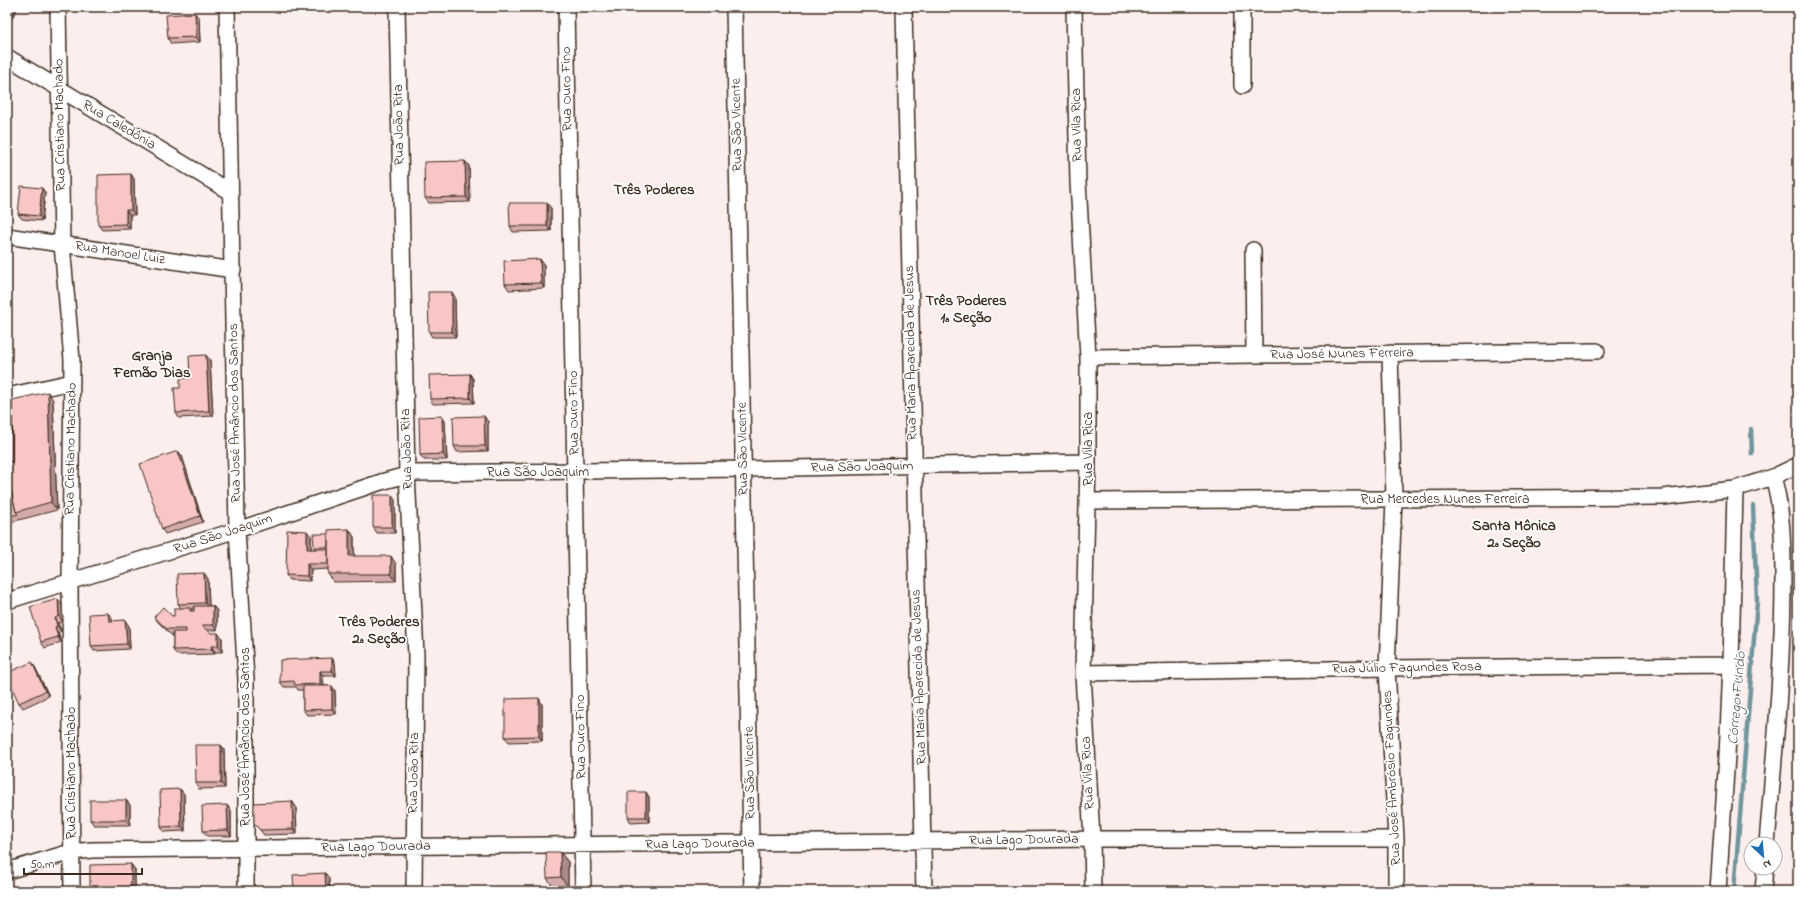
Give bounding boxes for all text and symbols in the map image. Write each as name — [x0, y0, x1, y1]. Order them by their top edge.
street label: Rua Ouro Fino — [556, 46, 578, 132]
street label: Rua Cristiano Machado — [48, 59, 72, 191]
street label: Rua São Vicente — [726, 77, 748, 172]
street label: Rua João Rita — [388, 84, 410, 166]
street label: Rua Vila Rica — [1066, 88, 1088, 162]
street label: Rua Caledônia — [78, 95, 160, 155]
district label: Três Poderes — [613, 179, 695, 201]
street label: Rua Manoel Luiz — [74, 236, 167, 270]
street label: Rua Maria Aparecida de Jesus — [899, 265, 923, 441]
district label: Três Poderes 1ª Seção — [925, 290, 1007, 329]
street label: Rua José Amâncio dos Santos — [223, 323, 247, 503]
street label: Rua José Nunes Ferreira — [1270, 342, 1414, 366]
district label: Granja Fernão Dias — [112, 345, 191, 384]
street label: Rua Ouro Fino — [563, 370, 585, 456]
street label: Rua Cristiano Machado — [59, 383, 83, 515]
street label: Rua São Vicente — [732, 401, 754, 496]
street label: Rua João Rita — [395, 408, 419, 490]
street label: Rua Vila Rica — [1078, 412, 1099, 486]
street label: Rua São Joaquim — [811, 456, 914, 478]
street label: Rua São Joaquim — [487, 462, 589, 483]
street label: Rua Mercedes Nunes Ferreira — [1360, 489, 1530, 510]
street label: Rua São Joaquim — [171, 508, 275, 560]
district label: Santa Mônica 2ª Seção — [1472, 515, 1556, 554]
street label: Rua Maria Aparecida de Jesus — [905, 589, 933, 765]
district label: Três Poderes 2ª Seção — [338, 611, 420, 650]
street label: Rua José Amâncio dos Santos — [235, 647, 256, 827]
water label: Córrego FUndo — [1722, 649, 1753, 745]
street label: Rua Júlio Fagundes Rosa — [1332, 656, 1482, 681]
street label: Rua José Ambrósio Fagundes — [1377, 690, 1408, 866]
street label: Rua Ouro Fino — [570, 694, 592, 780]
street label: Rua Cristiano Machado — [61, 707, 82, 839]
street label: Rua São Vicente — [739, 725, 761, 820]
street label: Rua João Rita — [403, 732, 425, 814]
street label: Rua Vila Rica — [1076, 735, 1100, 811]
street label: Rua Lago Dourada — [969, 829, 1079, 852]
street label: Rua Lago Dourada — [645, 833, 755, 856]
street label: Rua Lago Dourada — [321, 836, 431, 859]
north arrow — [1743, 836, 1783, 876]
scale bar — [24, 850, 142, 876]
text: N — [1760, 855, 1774, 873]
text: 50 m — [30, 856, 54, 874]

